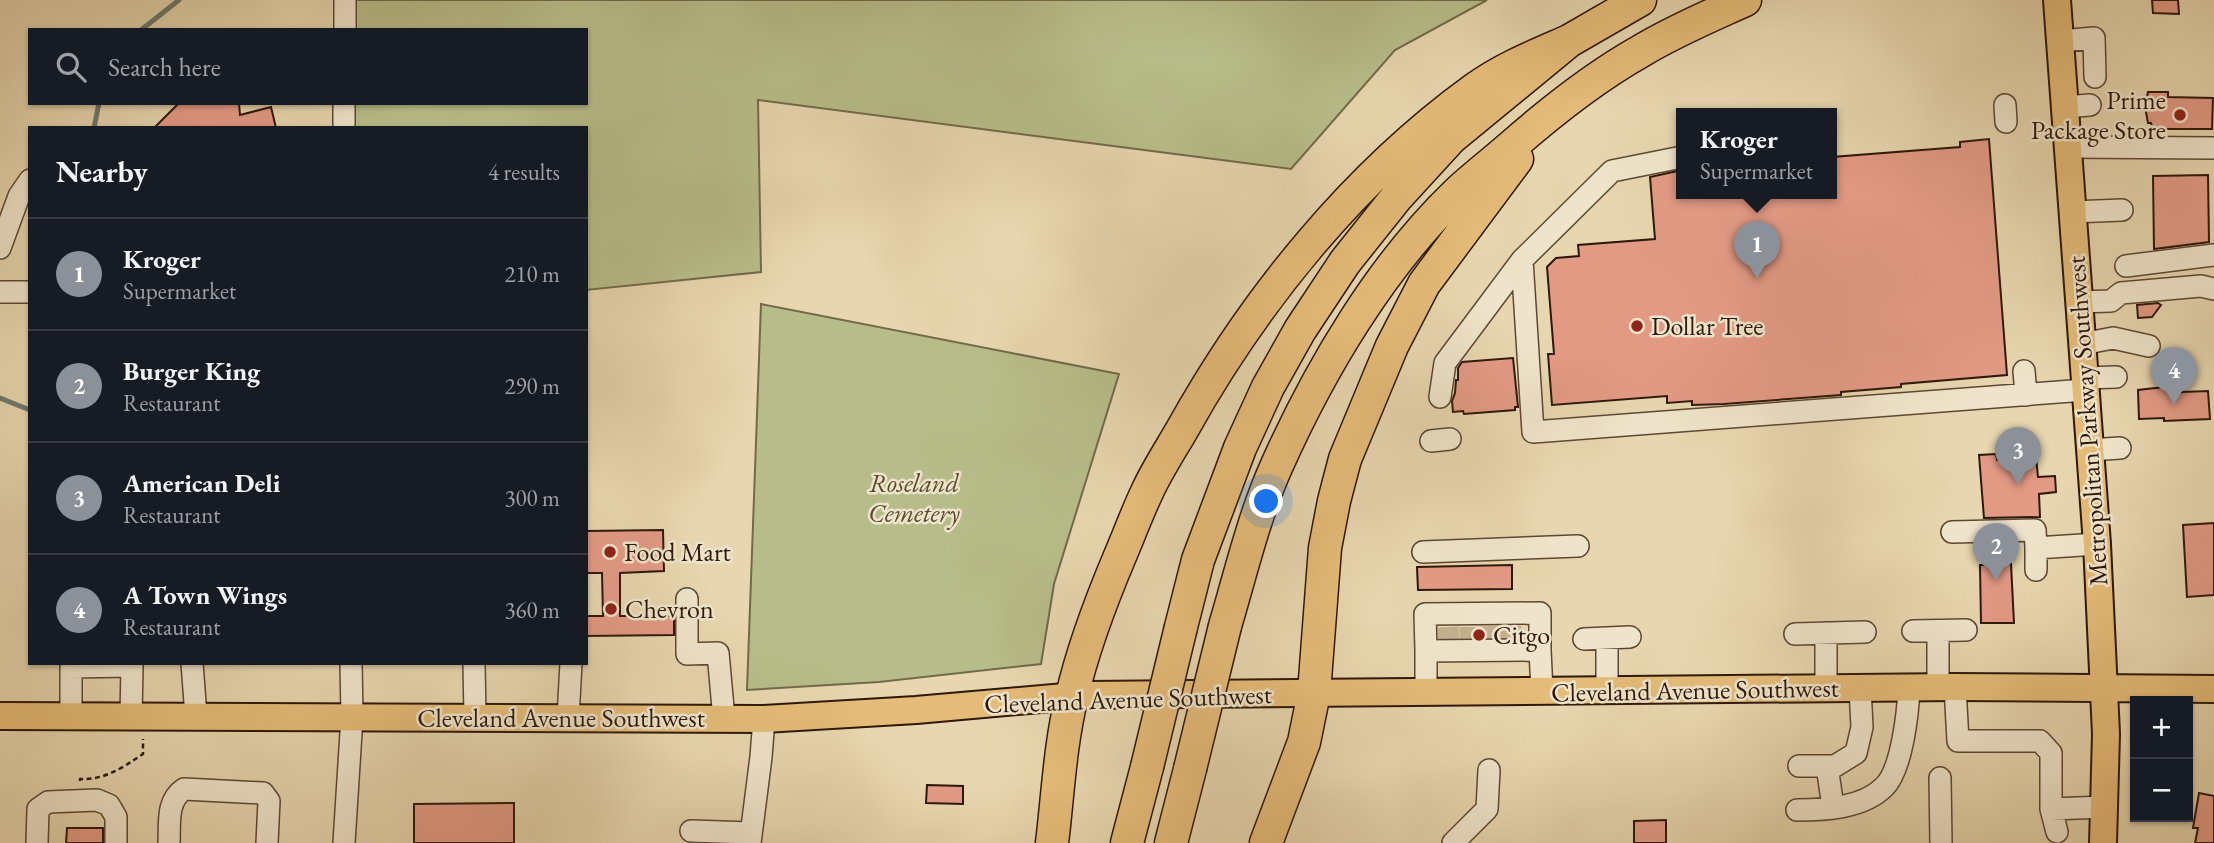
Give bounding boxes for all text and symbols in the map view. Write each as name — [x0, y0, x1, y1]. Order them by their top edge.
search box — [28, 28, 588, 105]
icon: search — [52, 48, 90, 86]
text: Search here — [108, 50, 221, 84]
place label: Prime Package Store — [2031, 83, 2166, 147]
marker: Prime Package Store — [2172, 107, 2188, 123]
popup — [1676, 108, 1837, 199]
text: Kroger — [1700, 122, 1778, 156]
text: Nearby — [56, 152, 148, 191]
text: Supermarket — [1700, 156, 1813, 186]
text: 4 results — [488, 157, 560, 187]
pin: 1 — [1734, 221, 1780, 279]
text: Kroger — [123, 242, 201, 276]
street label: Metropolitan Parkway Southwest — [2059, 255, 2115, 587]
text: 1 — [73, 259, 85, 289]
text: 210 m — [504, 259, 560, 289]
text: Supermarket — [123, 276, 236, 306]
place label: Dollar Tree — [1651, 309, 1763, 343]
marker: Dollar Tree — [1629, 318, 1645, 334]
pin: 4 — [2151, 347, 2197, 405]
text: Burger King — [123, 354, 260, 388]
text: 2 — [73, 371, 85, 401]
text: 290 m — [504, 371, 560, 401]
text: Restaurant — [123, 388, 221, 418]
pin: 3 — [1995, 427, 2041, 485]
text: American Deli — [123, 466, 280, 500]
park label: Roseland Cemetery — [868, 466, 960, 530]
text: 3 — [73, 483, 85, 513]
text: 300 m — [504, 483, 560, 513]
your location — [1249, 484, 1283, 518]
text: Restaurant — [123, 500, 221, 530]
pin: 2 — [1973, 523, 2019, 581]
place label: Food Mart — [624, 535, 731, 569]
marker: Food Mart — [602, 544, 618, 560]
text: A Town Wings — [123, 578, 287, 612]
place label: Chevron — [625, 592, 714, 626]
text: 4 — [73, 595, 85, 625]
text: 360 m — [504, 595, 560, 625]
marker: Chevron — [603, 601, 619, 617]
text: Restaurant — [123, 612, 221, 642]
place label: Citgo — [1493, 618, 1550, 652]
marker: Citgo — [1471, 627, 1487, 643]
street label: Cleveland Avenue Southwest — [1551, 670, 1839, 710]
street label: Cleveland Avenue Southwest — [984, 677, 1272, 721]
map controls — [2130, 696, 2193, 822]
button: + — [2130, 696, 2193, 759]
street label: Cleveland Avenue Southwest — [417, 701, 705, 735]
button: − — [2130, 759, 2193, 822]

